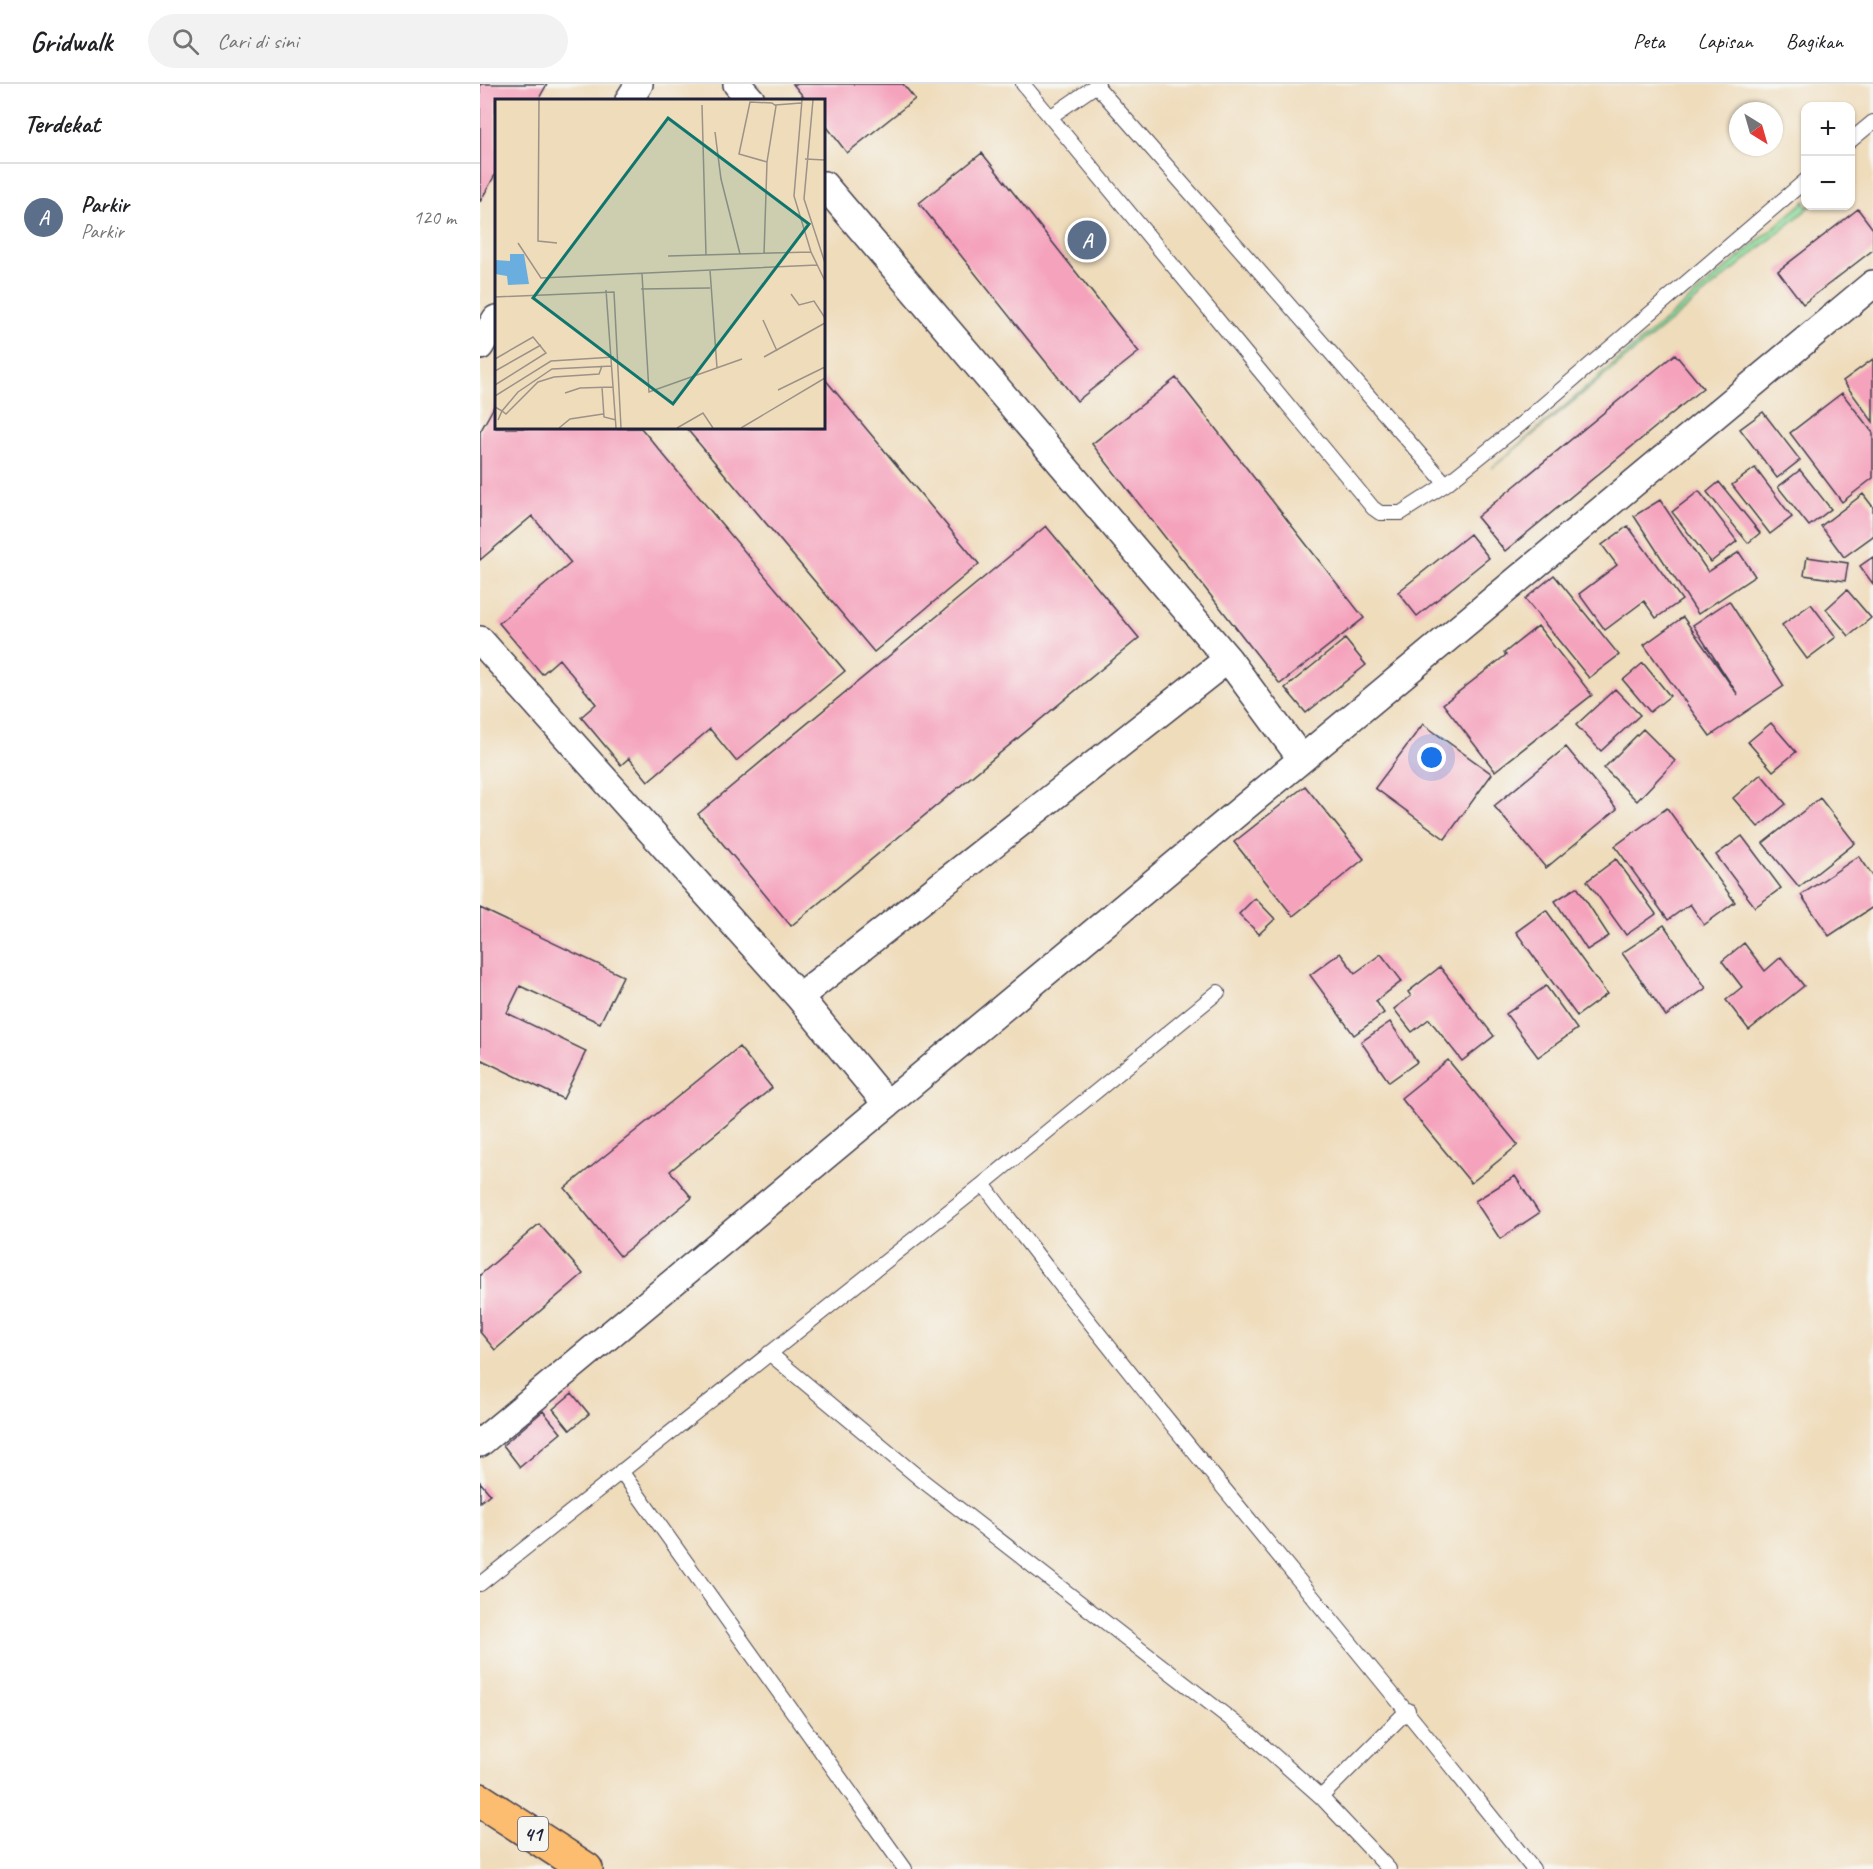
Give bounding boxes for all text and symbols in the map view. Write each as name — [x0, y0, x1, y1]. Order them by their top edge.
search box — [148, 14, 568, 68]
text: Gridwalk — [30, 24, 112, 59]
icon: search — [169, 25, 202, 58]
text: Cari di sini — [217, 27, 298, 55]
text: Peta — [1633, 28, 1665, 54]
text: Lapisan — [1698, 28, 1753, 54]
text: Bagikan — [1786, 28, 1843, 54]
inset map — [495, 99, 825, 429]
north arrow — [1729, 102, 1783, 156]
map controls — [1801, 102, 1855, 210]
button: + — [1801, 102, 1855, 156]
text: Terdekat — [24, 107, 100, 140]
button: − — [1801, 156, 1855, 210]
text: Parkir — [81, 191, 129, 219]
text: A — [38, 205, 49, 230]
text: 120 m — [413, 205, 456, 230]
pin: A — [1068, 218, 1106, 262]
text: Parkir — [81, 219, 124, 244]
your location — [1417, 743, 1446, 772]
road number: 41 — [518, 1817, 548, 1851]

